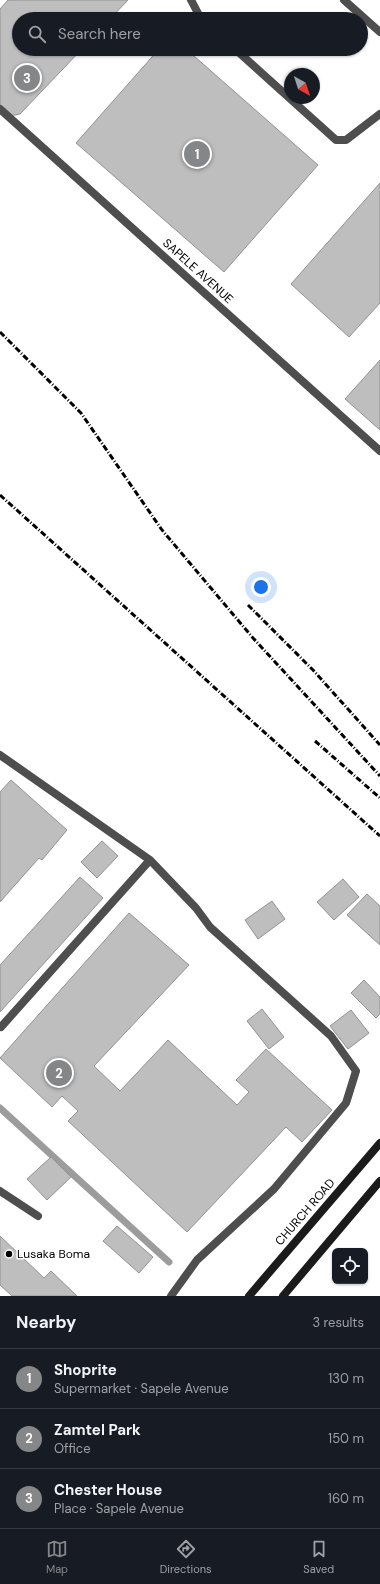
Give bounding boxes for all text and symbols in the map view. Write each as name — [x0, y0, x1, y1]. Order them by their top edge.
search box — [12, 12, 368, 56]
icon: search — [26, 23, 48, 45]
text: Search here — [58, 24, 141, 44]
pin: 3 — [14, 63, 40, 93]
north arrow — [284, 68, 320, 104]
pin: 1 — [184, 139, 210, 169]
street label: SAPELE AVENUE — [159, 235, 237, 307]
your location — [251, 577, 271, 597]
pin: 2 — [46, 1058, 72, 1088]
street label: CHURCH ROAD — [271, 1175, 339, 1249]
place label: Lusaka Boma — [17, 1246, 90, 1262]
map controls — [332, 1248, 368, 1284]
button: locate — [332, 1248, 368, 1284]
marker: Lusaka Boma — [4, 1249, 14, 1259]
text: Nearby — [16, 1311, 76, 1333]
text: 3 results — [312, 1314, 364, 1331]
text: Shoprite — [54, 1360, 117, 1380]
text: 1 — [27, 1370, 31, 1387]
text: 130 m — [328, 1370, 364, 1387]
text: Supermarket · Sapele Avenue — [54, 1380, 229, 1397]
text: Zamtel Park — [54, 1420, 141, 1440]
text: 2 — [25, 1430, 33, 1447]
text: 150 m — [328, 1430, 364, 1447]
text: Office — [54, 1440, 91, 1457]
text: Chester House — [54, 1480, 162, 1500]
text: 3 — [25, 1490, 33, 1507]
text: 160 m — [328, 1490, 364, 1507]
text: Place · Sapele Avenue — [54, 1500, 184, 1517]
tab: Map — [46, 1538, 68, 1576]
tab: Directions — [160, 1538, 212, 1576]
tab: Saved — [303, 1538, 334, 1576]

